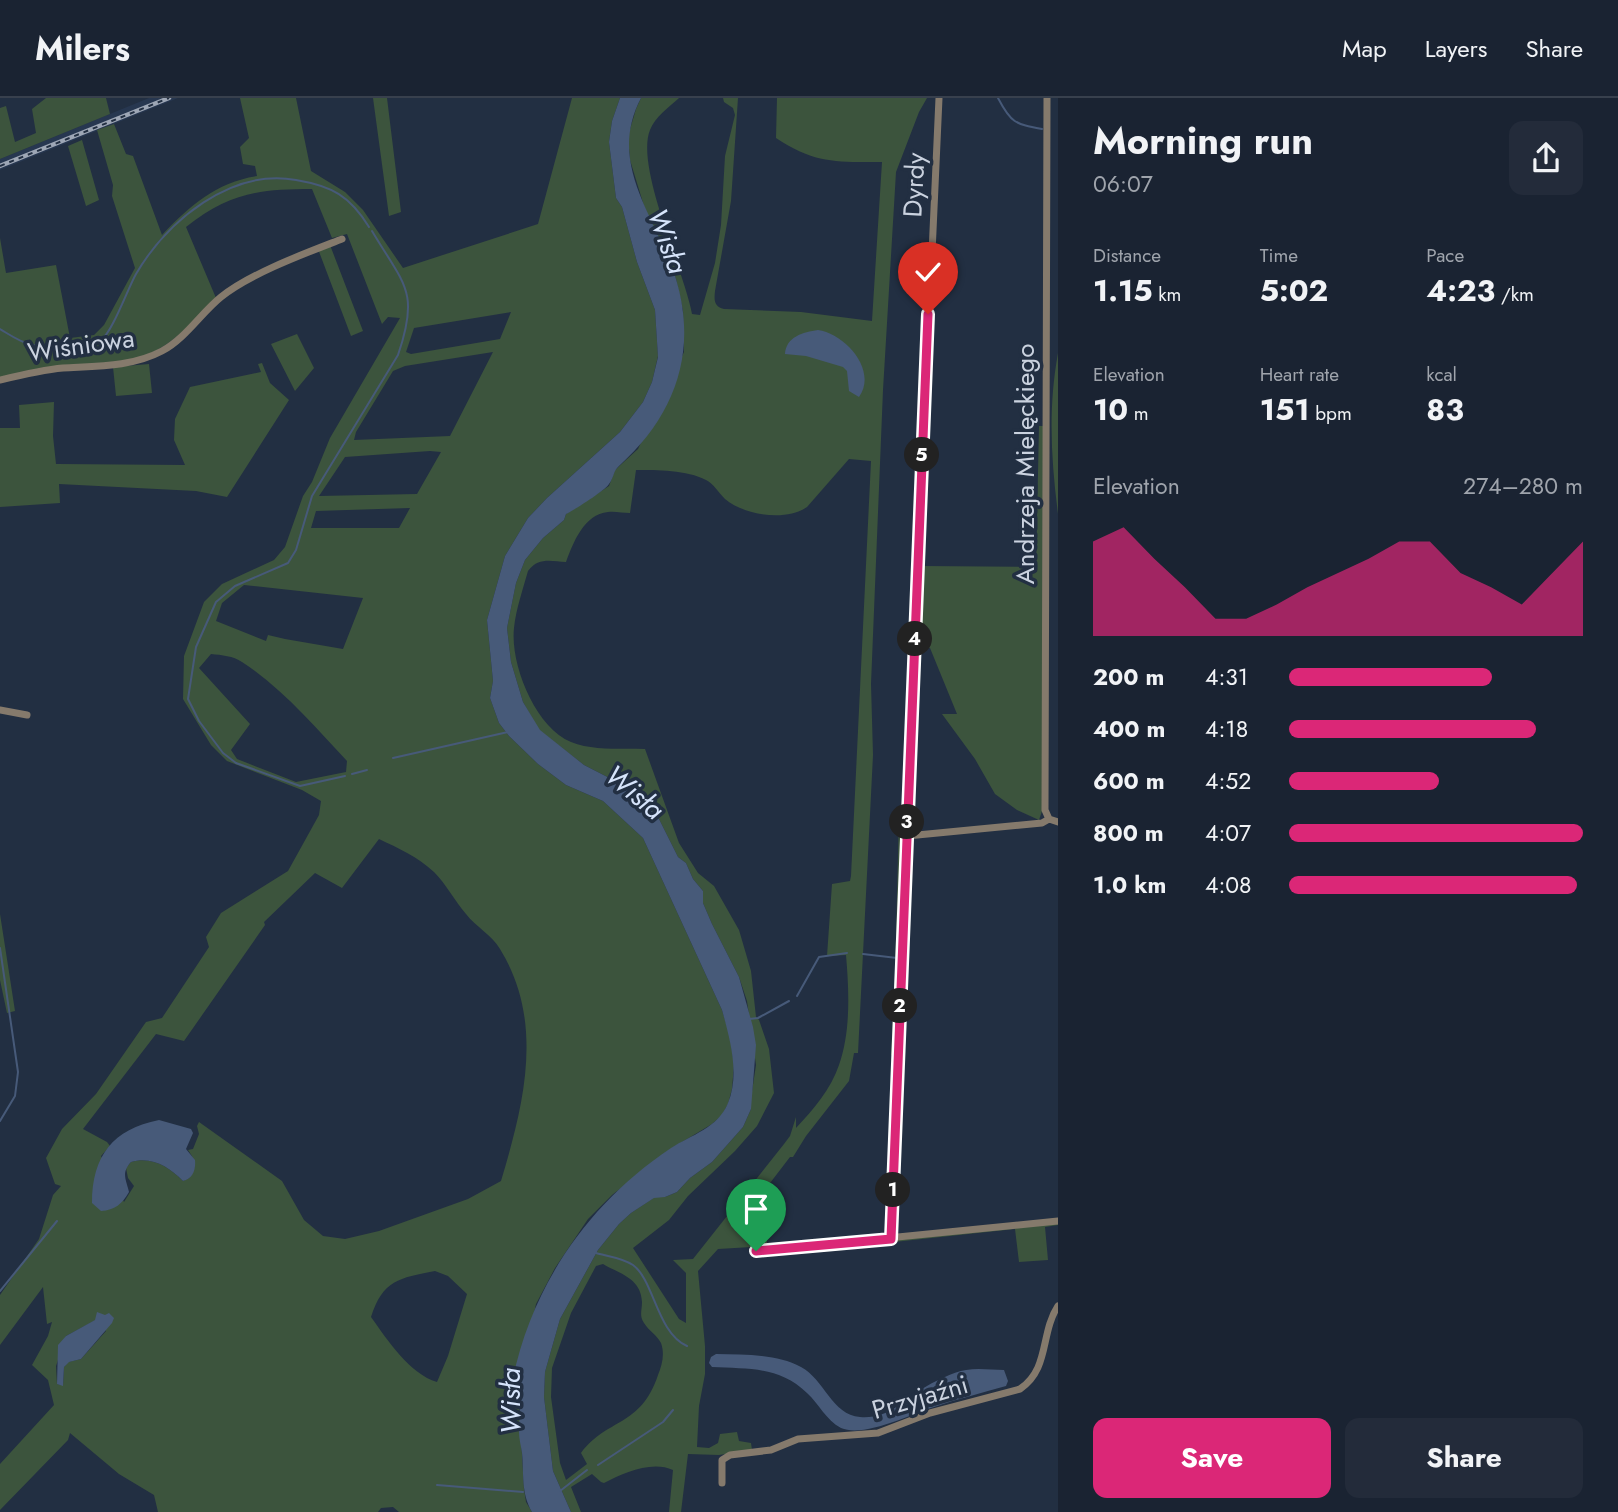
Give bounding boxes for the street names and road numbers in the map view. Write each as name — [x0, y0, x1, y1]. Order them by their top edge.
street label: Dyrdy — [893, 151, 935, 218]
street label: Wiśniowa — [25, 319, 137, 371]
street label: Andrzeja Mielęckiego — [1006, 344, 1044, 584]
street label: Przyjaźni — [867, 1365, 973, 1429]

